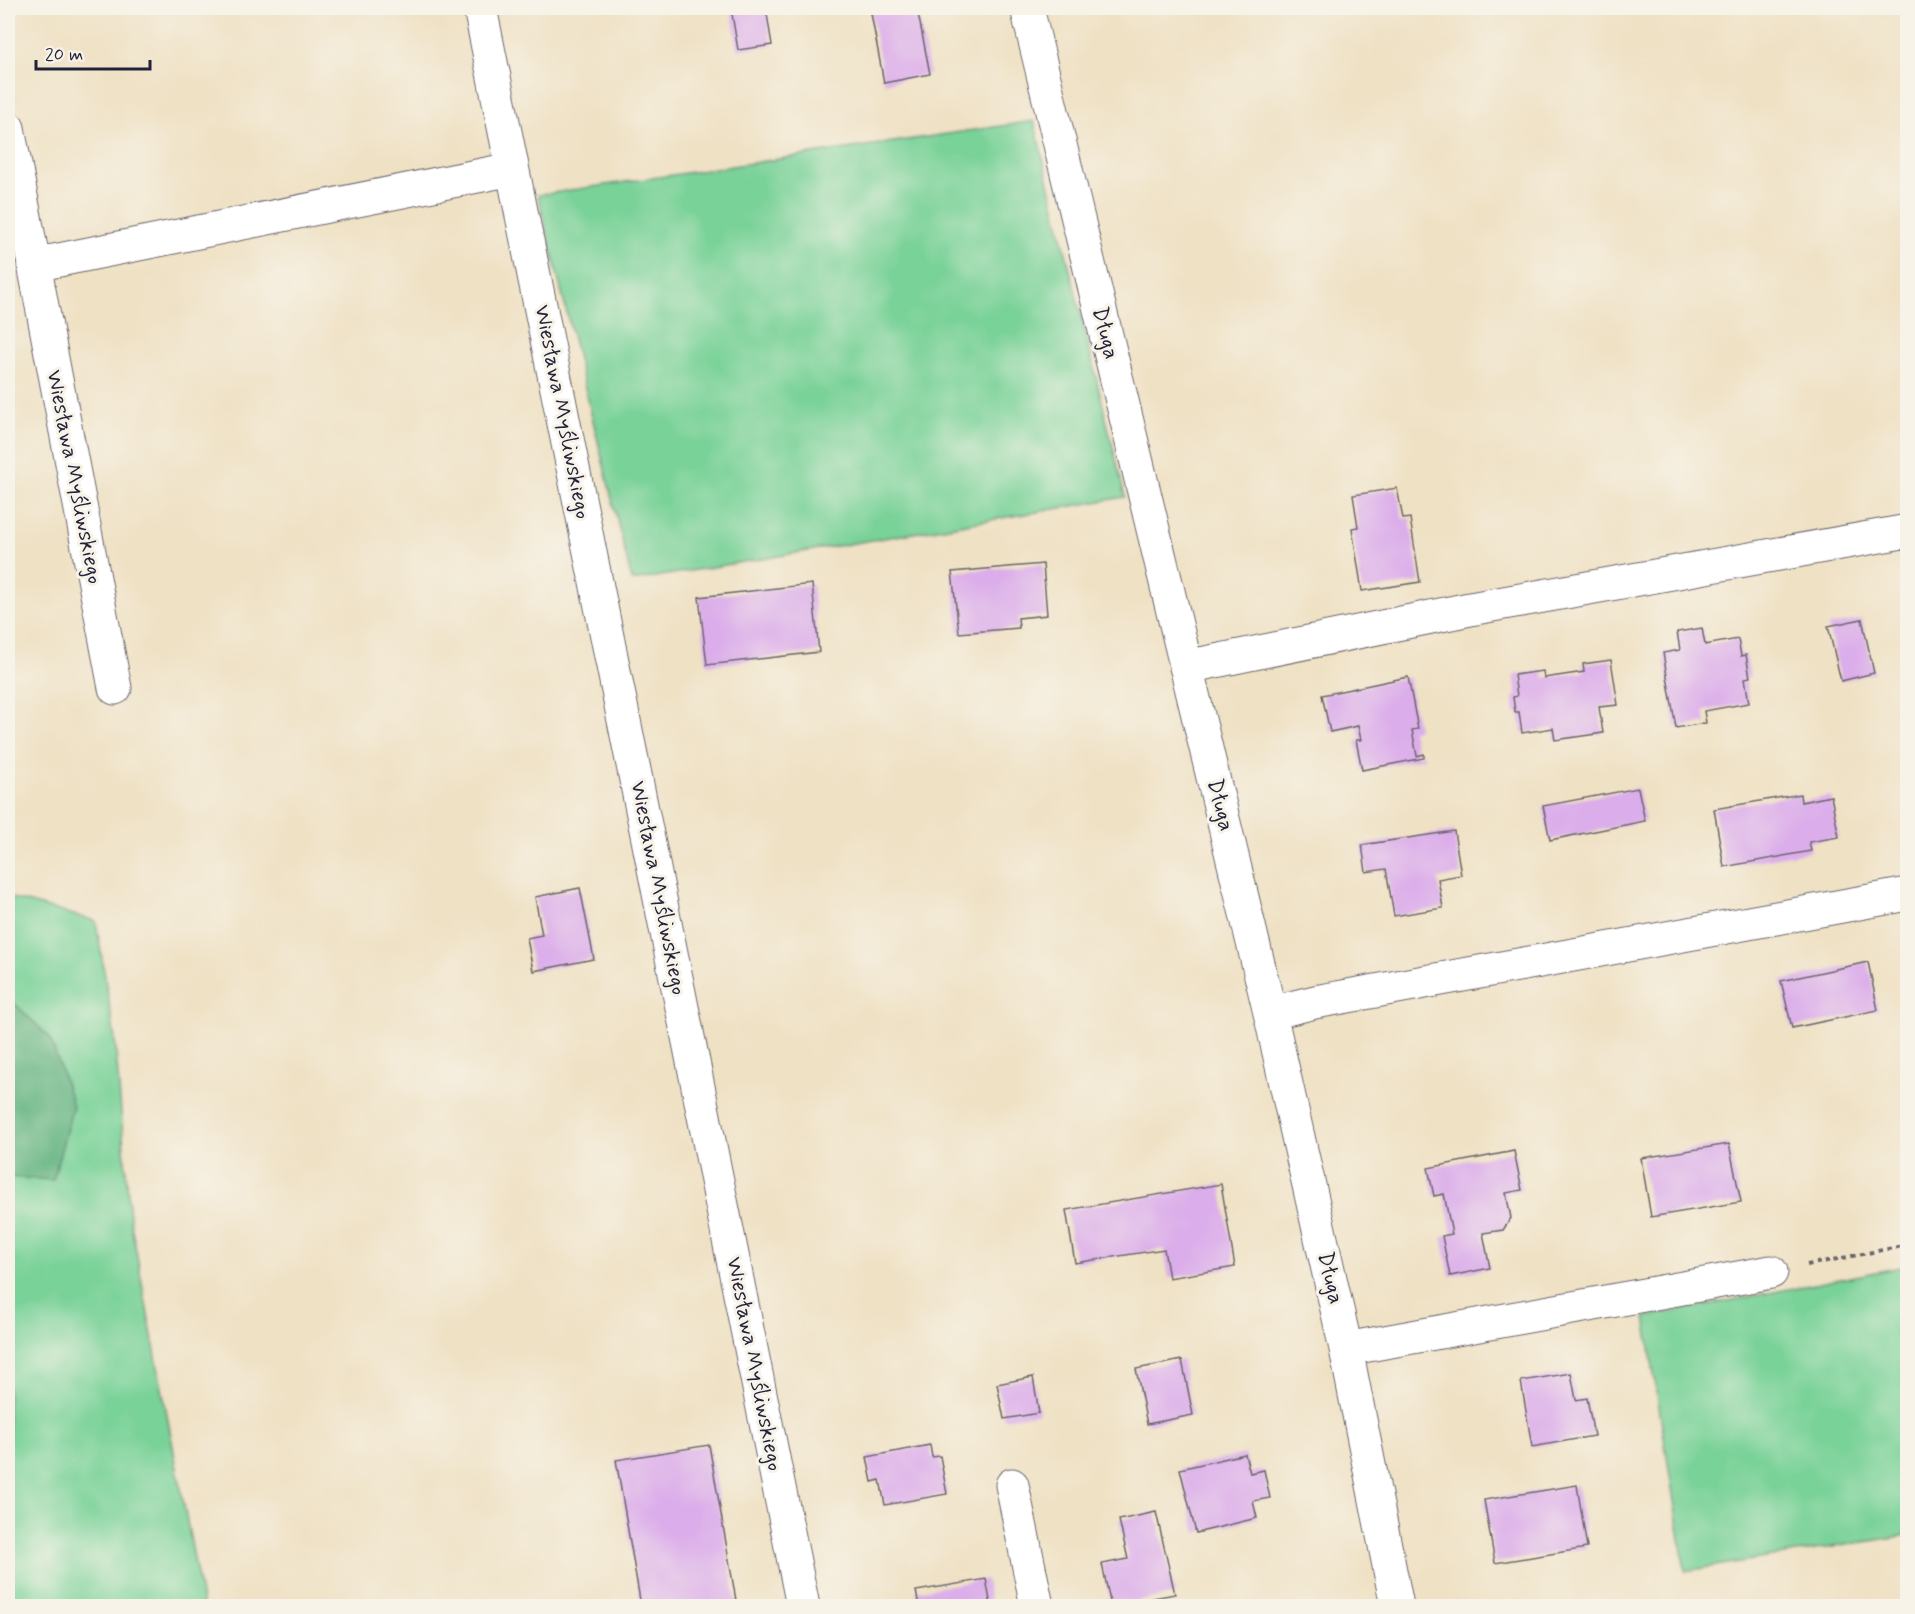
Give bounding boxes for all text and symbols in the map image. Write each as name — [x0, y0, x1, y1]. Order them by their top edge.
scale bar — [36, 33, 150, 71]
text: 20 m — [45, 43, 83, 67]
street label: Wiesława Myśliwskiego — [527, 303, 596, 522]
street label: Długa — [1084, 304, 1125, 362]
street label: Wiesława Myśliwskiego — [39, 368, 108, 587]
street label: Długa — [1199, 776, 1240, 834]
street label: Wiesława Myśliwskiego — [623, 779, 692, 998]
street label: Długa — [1309, 1249, 1350, 1307]
street label: Wiesława Myśliwskiego — [719, 1255, 788, 1474]

